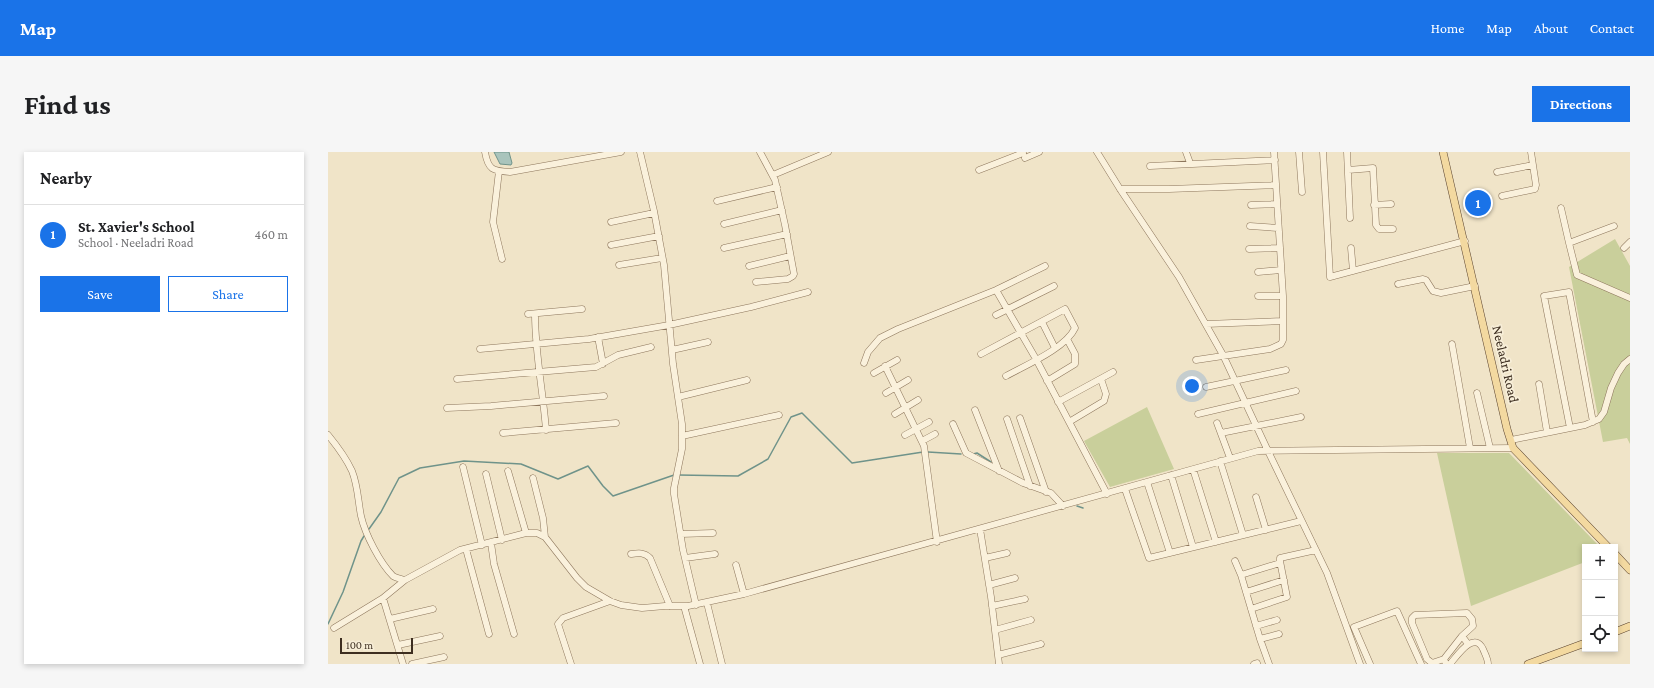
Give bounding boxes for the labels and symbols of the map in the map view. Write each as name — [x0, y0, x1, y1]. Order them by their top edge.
pin: 1 — [1465, 188, 1491, 218]
street label: Neeladri Road — [1489, 324, 1523, 405]
your location — [1182, 376, 1202, 396]
scale bar — [340, 636, 413, 655]

